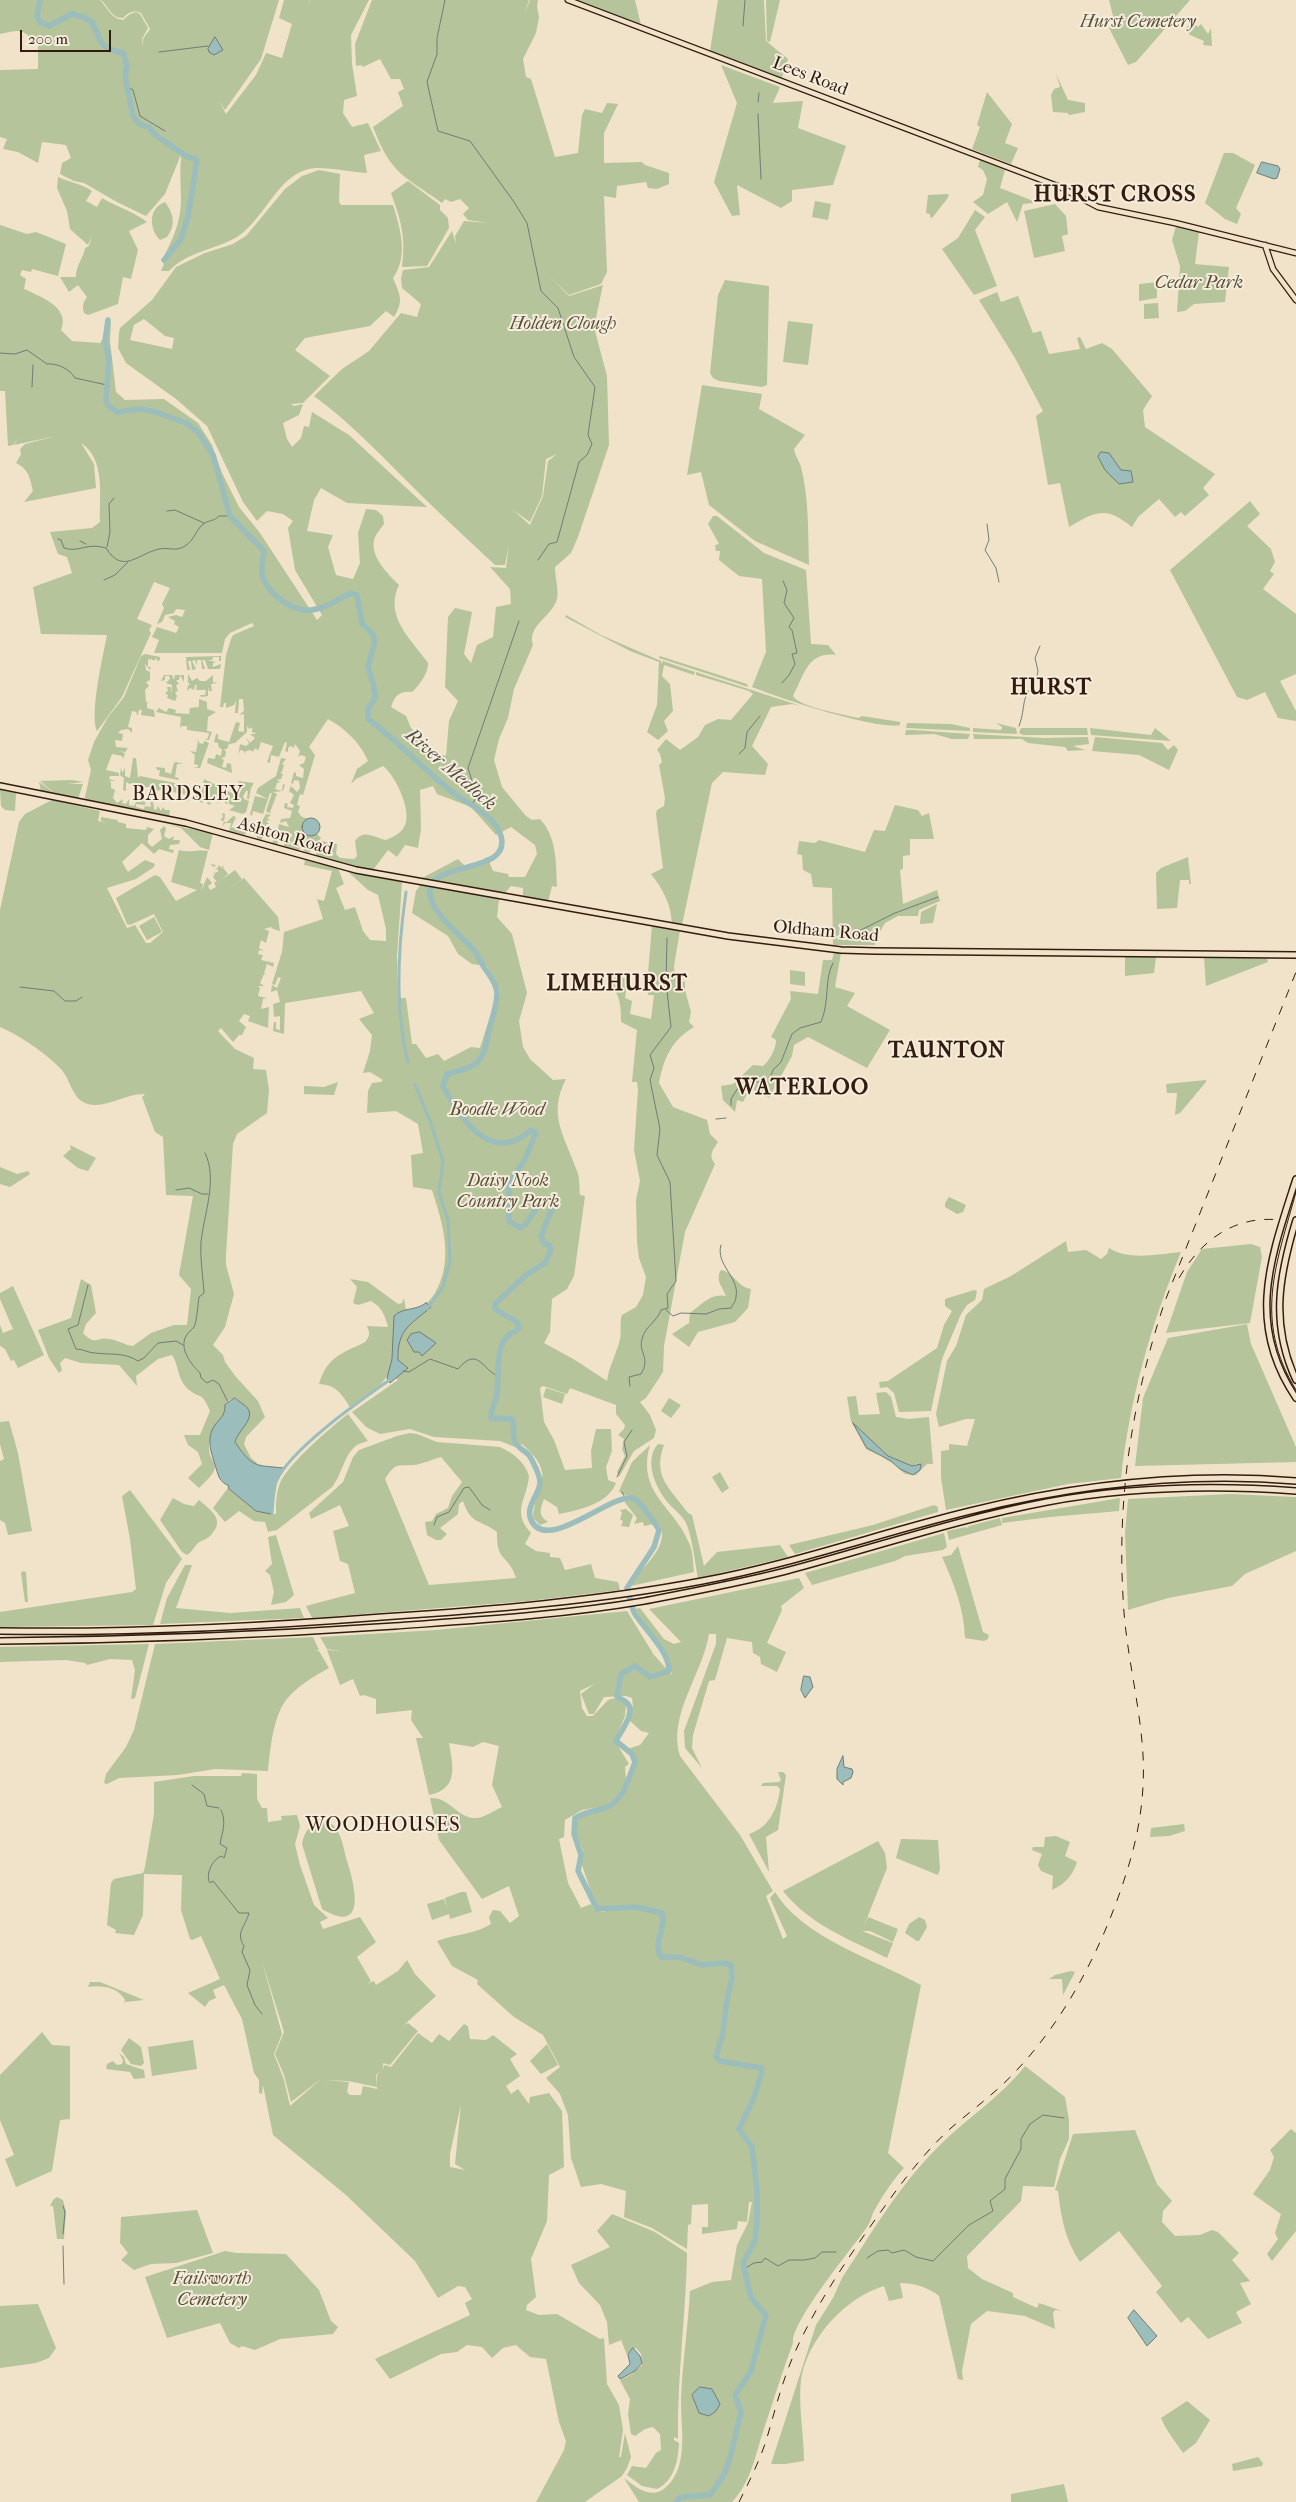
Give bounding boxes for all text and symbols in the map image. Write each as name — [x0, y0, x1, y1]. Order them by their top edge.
park label: Hurst Cemetery — [1080, 12, 1196, 34]
scale bar — [22, 20, 114, 52]
text: 200 m — [28, 30, 68, 48]
street label: Lees Road — [769, 53, 851, 101]
district label: HURST CROSS — [1032, 183, 1198, 209]
park label: Cedar Park — [1155, 273, 1243, 295]
park label: Holden Clough — [510, 314, 616, 336]
district label: HURST — [1010, 676, 1092, 702]
water label: River Medlock — [400, 724, 500, 816]
district label: BARDSLEY — [131, 783, 245, 807]
street label: Ashton Road — [235, 813, 335, 861]
street label: Oldham Road — [772, 917, 880, 947]
district label: LIMEHURST — [545, 972, 689, 998]
district label: TAUNTON — [887, 1039, 1007, 1065]
district label: WATERLOO — [734, 1076, 870, 1102]
park label: Boodle Wood — [450, 1100, 544, 1122]
park label: Daisy Nook Country Park — [457, 1171, 559, 1214]
district label: WOODHOUSES — [304, 1814, 462, 1838]
park label: Failsworth Cemetery — [173, 2269, 251, 2312]

